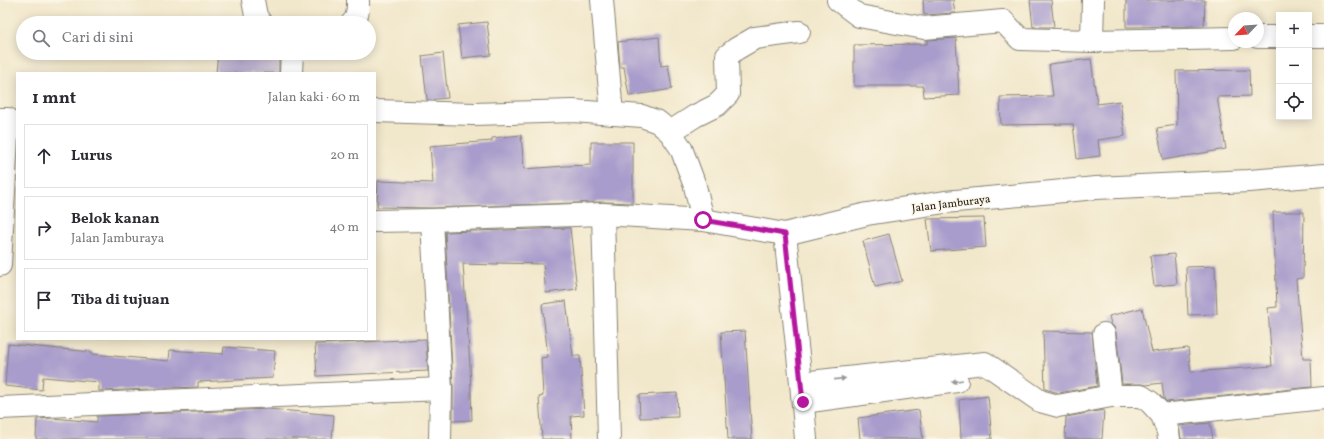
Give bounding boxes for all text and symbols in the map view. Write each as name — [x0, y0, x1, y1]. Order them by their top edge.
north arrow — [1228, 12, 1264, 48]
map controls — [1276, 12, 1312, 120]
button: + — [1276, 12, 1312, 48]
search box — [16, 16, 376, 60]
icon: search — [30, 27, 52, 49]
text: Cari di sini — [62, 28, 133, 49]
button: − — [1276, 48, 1312, 84]
button: locate — [1276, 84, 1312, 120]
text: 1 mnt — [32, 87, 76, 110]
text: Jalan kaki · 60 m — [268, 89, 360, 107]
icon: ahead — [33, 145, 55, 167]
text: Lurus — [71, 146, 112, 167]
text: 20 m — [330, 147, 359, 165]
street label: Jalan Jamburaya — [911, 192, 992, 217]
text: Belok kanan — [71, 209, 160, 230]
route start — [694, 211, 712, 229]
icon: right — [33, 217, 55, 239]
text: 40 m — [330, 219, 359, 237]
text: Jalan Jamburaya — [71, 230, 164, 248]
icon: arrive — [33, 289, 55, 311]
text: Tiba di tujuan — [71, 290, 170, 311]
one-way arrow — [834, 376, 846, 382]
one-way arrow — [951, 378, 963, 384]
route end — [794, 393, 812, 411]

